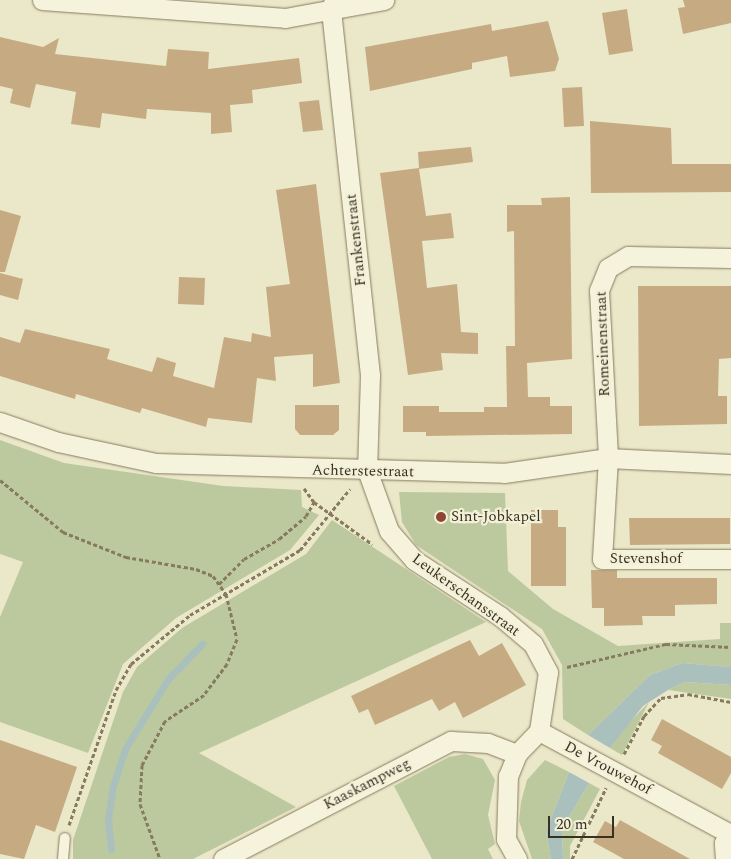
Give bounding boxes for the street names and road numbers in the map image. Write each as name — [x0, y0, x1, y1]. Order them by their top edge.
street label: Frankenstraat — [342, 193, 370, 287]
street label: Romeinenstraat — [592, 291, 614, 397]
street label: Achterstestraat — [312, 461, 414, 481]
street label: Leukerschansstraat — [409, 550, 523, 640]
street label: Stevenshof — [610, 550, 682, 568]
street label: De Vrouwehof — [561, 737, 655, 799]
street label: Kaaskampweg — [320, 754, 414, 814]

